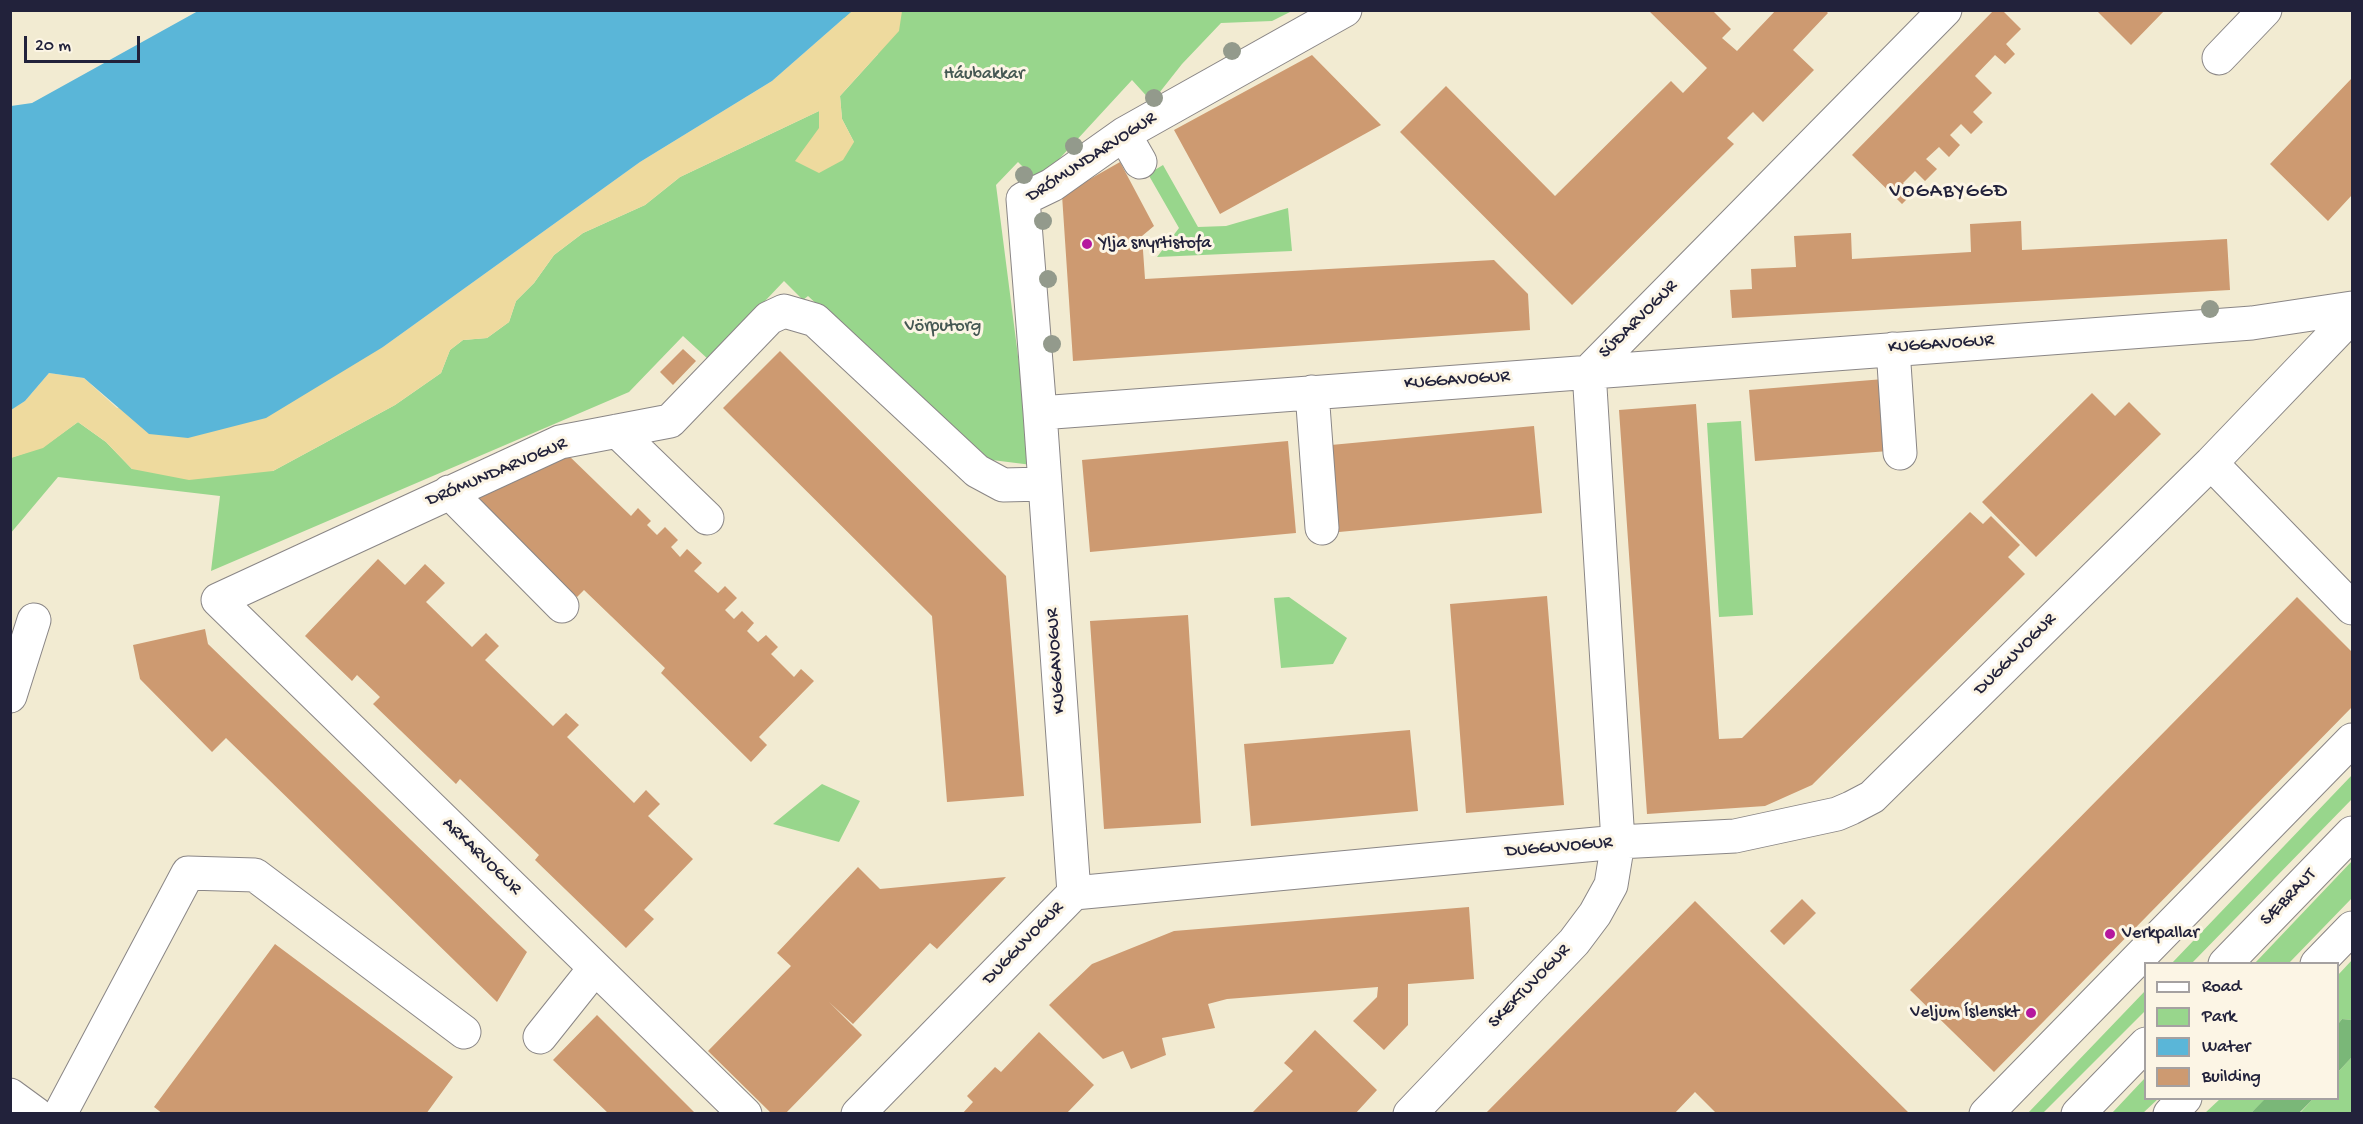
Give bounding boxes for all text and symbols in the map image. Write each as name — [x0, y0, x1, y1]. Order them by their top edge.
scale bar — [27, 24, 142, 62]
text: 20 m — [35, 36, 71, 57]
park label: Háubakkar — [944, 64, 1024, 86]
street label: DRÓMUNDARVOGUR — [1023, 108, 1161, 208]
district label: VOGABYGGÐ — [1890, 181, 2008, 205]
place label: Ylja snyrtistofa — [1099, 233, 1211, 255]
marker: Ylja snyrtistofa — [1080, 237, 1094, 251]
street label: SÚÐARVOGUR — [1595, 276, 1683, 364]
park label: Vörputorg — [905, 316, 981, 338]
street label: KUGGAVOGUR — [1888, 331, 1994, 359]
street label: KUGGAVOGUR — [1404, 367, 1510, 395]
street label: DRÓMUNDARVOGUR — [424, 434, 570, 512]
street label: KUGGAVOGUR — [1043, 608, 1071, 714]
street label: DUGGUVOGUR — [1970, 609, 2062, 701]
street label: ARKARVOGUR — [437, 814, 525, 900]
street label: DUGGUVOGUR — [1505, 833, 1613, 863]
street label: SÆBRAUT — [2256, 865, 2322, 931]
street label: DUGGUVOGUR — [979, 898, 1069, 990]
place label: Verkpallar — [2122, 923, 2199, 945]
marker: Verkpallar — [2103, 927, 2117, 941]
street label: SKEKTUVOGUR — [1484, 940, 1576, 1034]
legend — [2144, 962, 2339, 1100]
text: Road — [2202, 977, 2241, 998]
place label: Veljum Íslenskt — [1910, 1002, 2019, 1024]
marker: Veljum Íslenskt — [2024, 1006, 2038, 1020]
text: Park — [2202, 1007, 2236, 1028]
text: Water — [2202, 1037, 2250, 1058]
text: Building — [2202, 1067, 2261, 1088]

